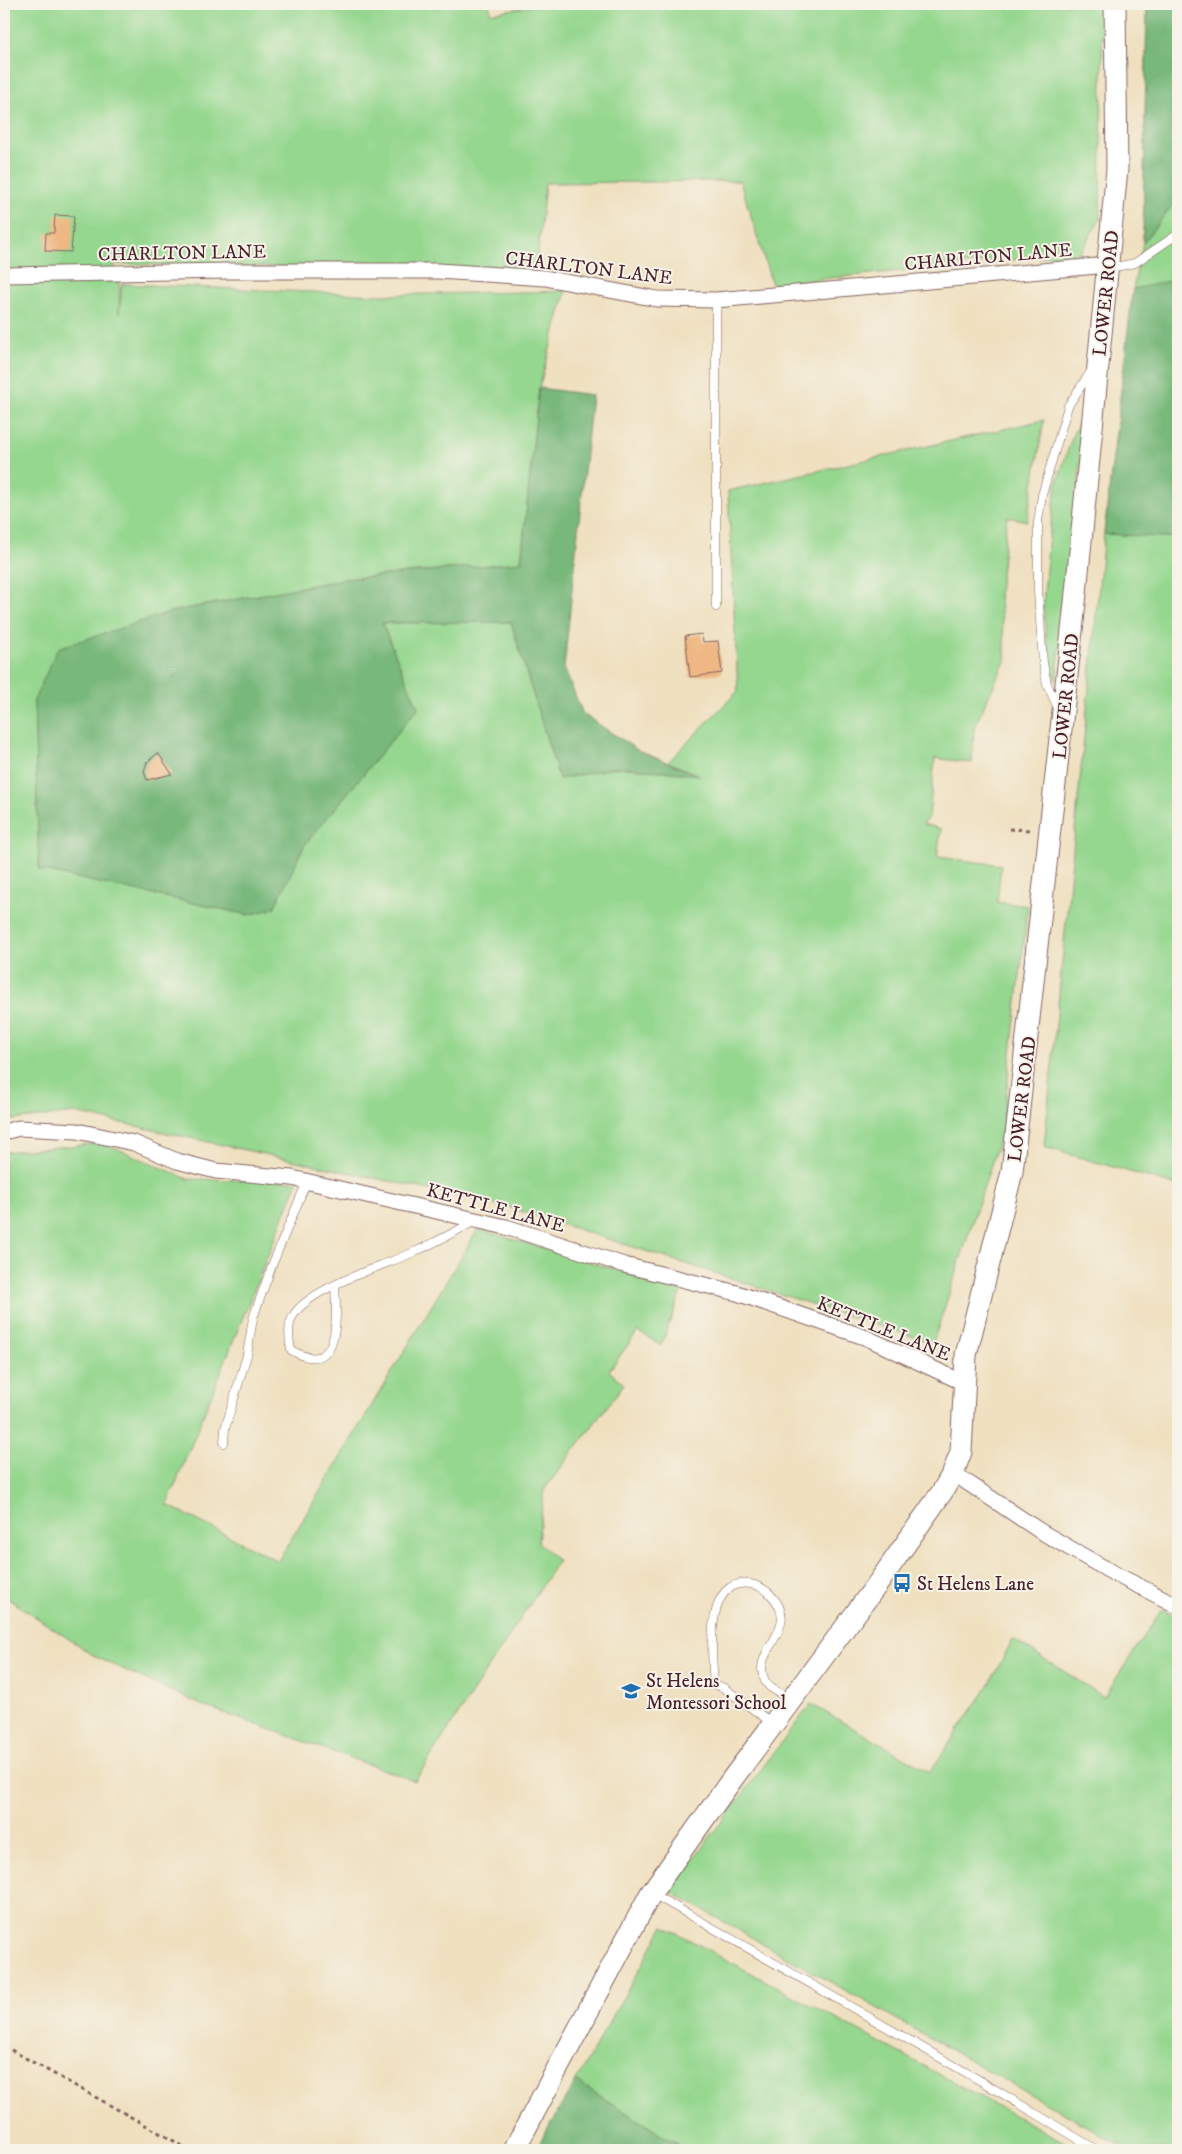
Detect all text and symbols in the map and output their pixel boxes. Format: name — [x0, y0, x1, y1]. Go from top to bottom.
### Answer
street label: LOWER ROAD — [1088, 229, 1125, 357]
street label: CHARLTON LANE — [903, 239, 1073, 276]
street label: CHARLTON LANE — [98, 241, 266, 266]
street label: CHARLTON LANE — [504, 247, 674, 290]
street label: LOWER ROAD — [1048, 632, 1085, 760]
street label: LOWER ROAD — [1003, 1035, 1042, 1163]
street label: KETTLE LANE — [424, 1179, 567, 1238]
street label: KETTLE LANE — [813, 1292, 954, 1367]
bus stop icon: St Helens Lane — [891, 1572, 913, 1594]
place label: St Helens Lane — [917, 1573, 1034, 1596]
place label: St Helens Montessori School — [646, 1670, 786, 1715]
school or university icon: St Helens Montessori School — [620, 1680, 642, 1702]

